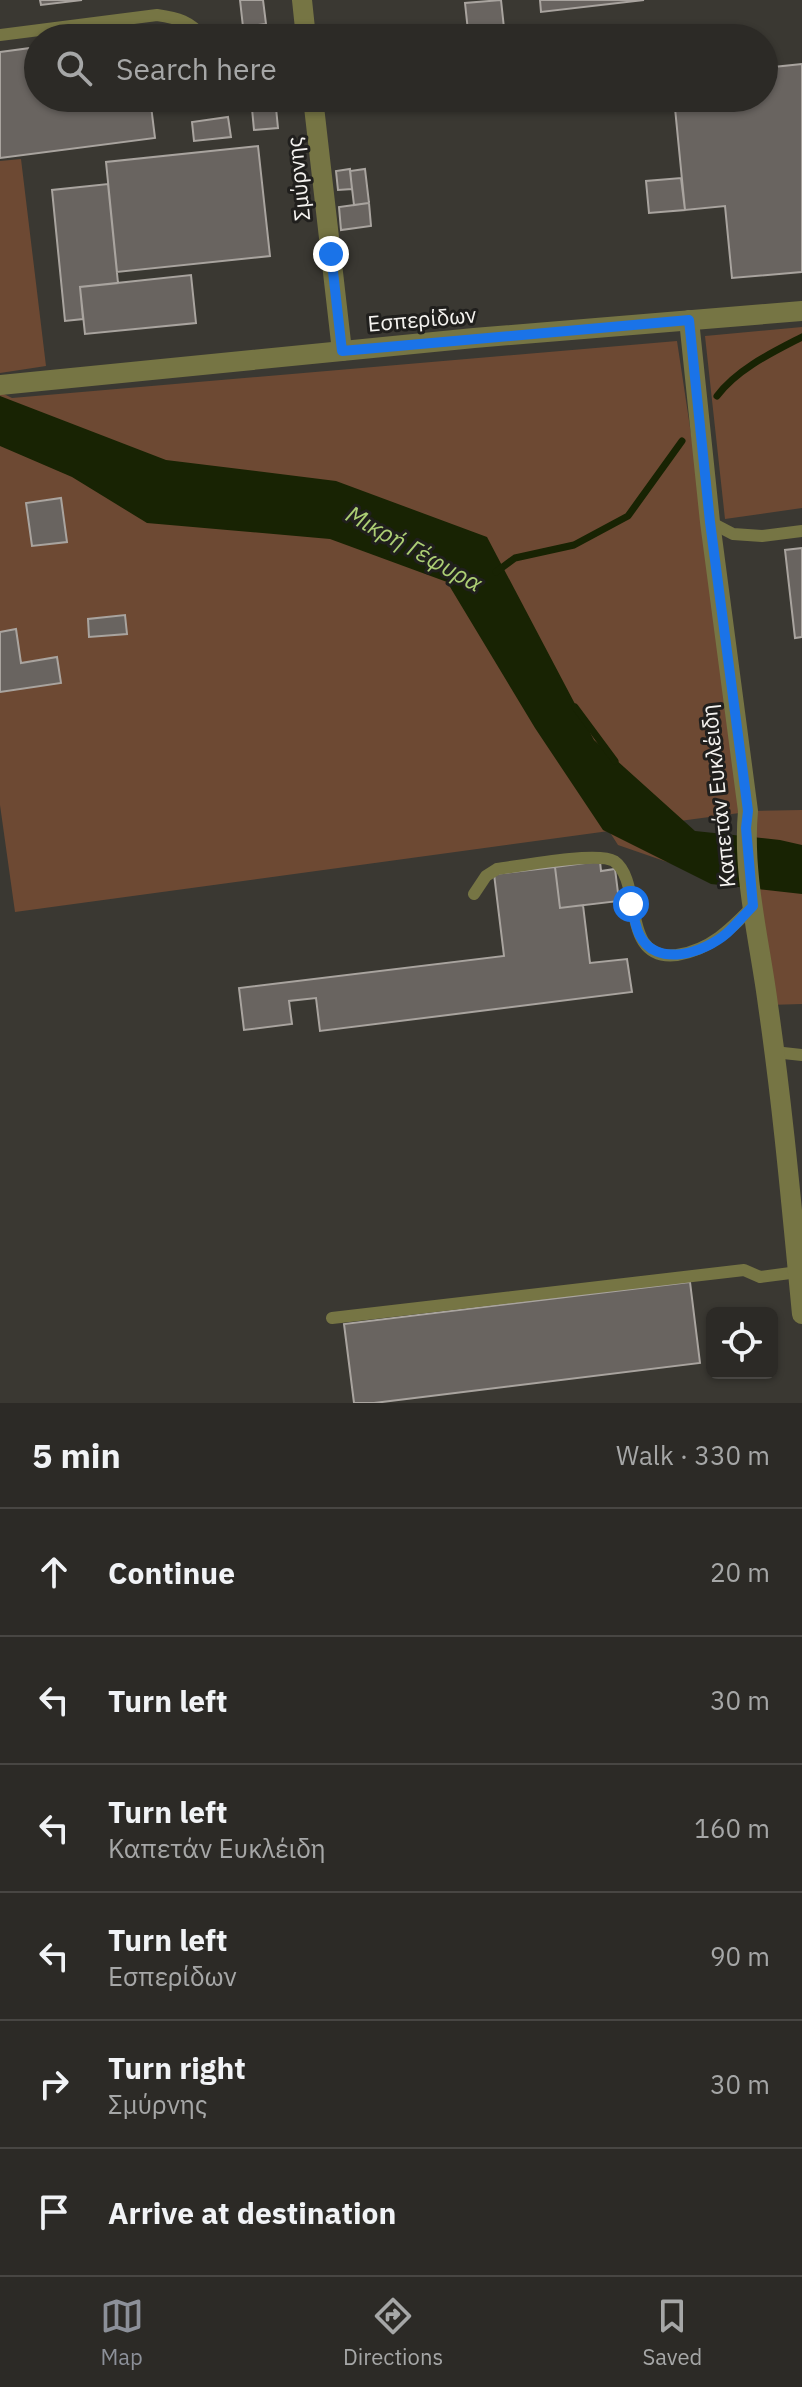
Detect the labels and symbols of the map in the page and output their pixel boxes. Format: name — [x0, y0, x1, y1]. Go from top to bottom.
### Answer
street label: Σμύρνης — [279, 136, 316, 222]
route end — [313, 236, 349, 272]
street label: Εσπερίδων — [366, 299, 478, 338]
water label: Μικρή Γέφυρα — [341, 497, 489, 599]
street label: Καπετάν Ευκλέιδη — [693, 703, 742, 889]
route start — [613, 886, 649, 922]

